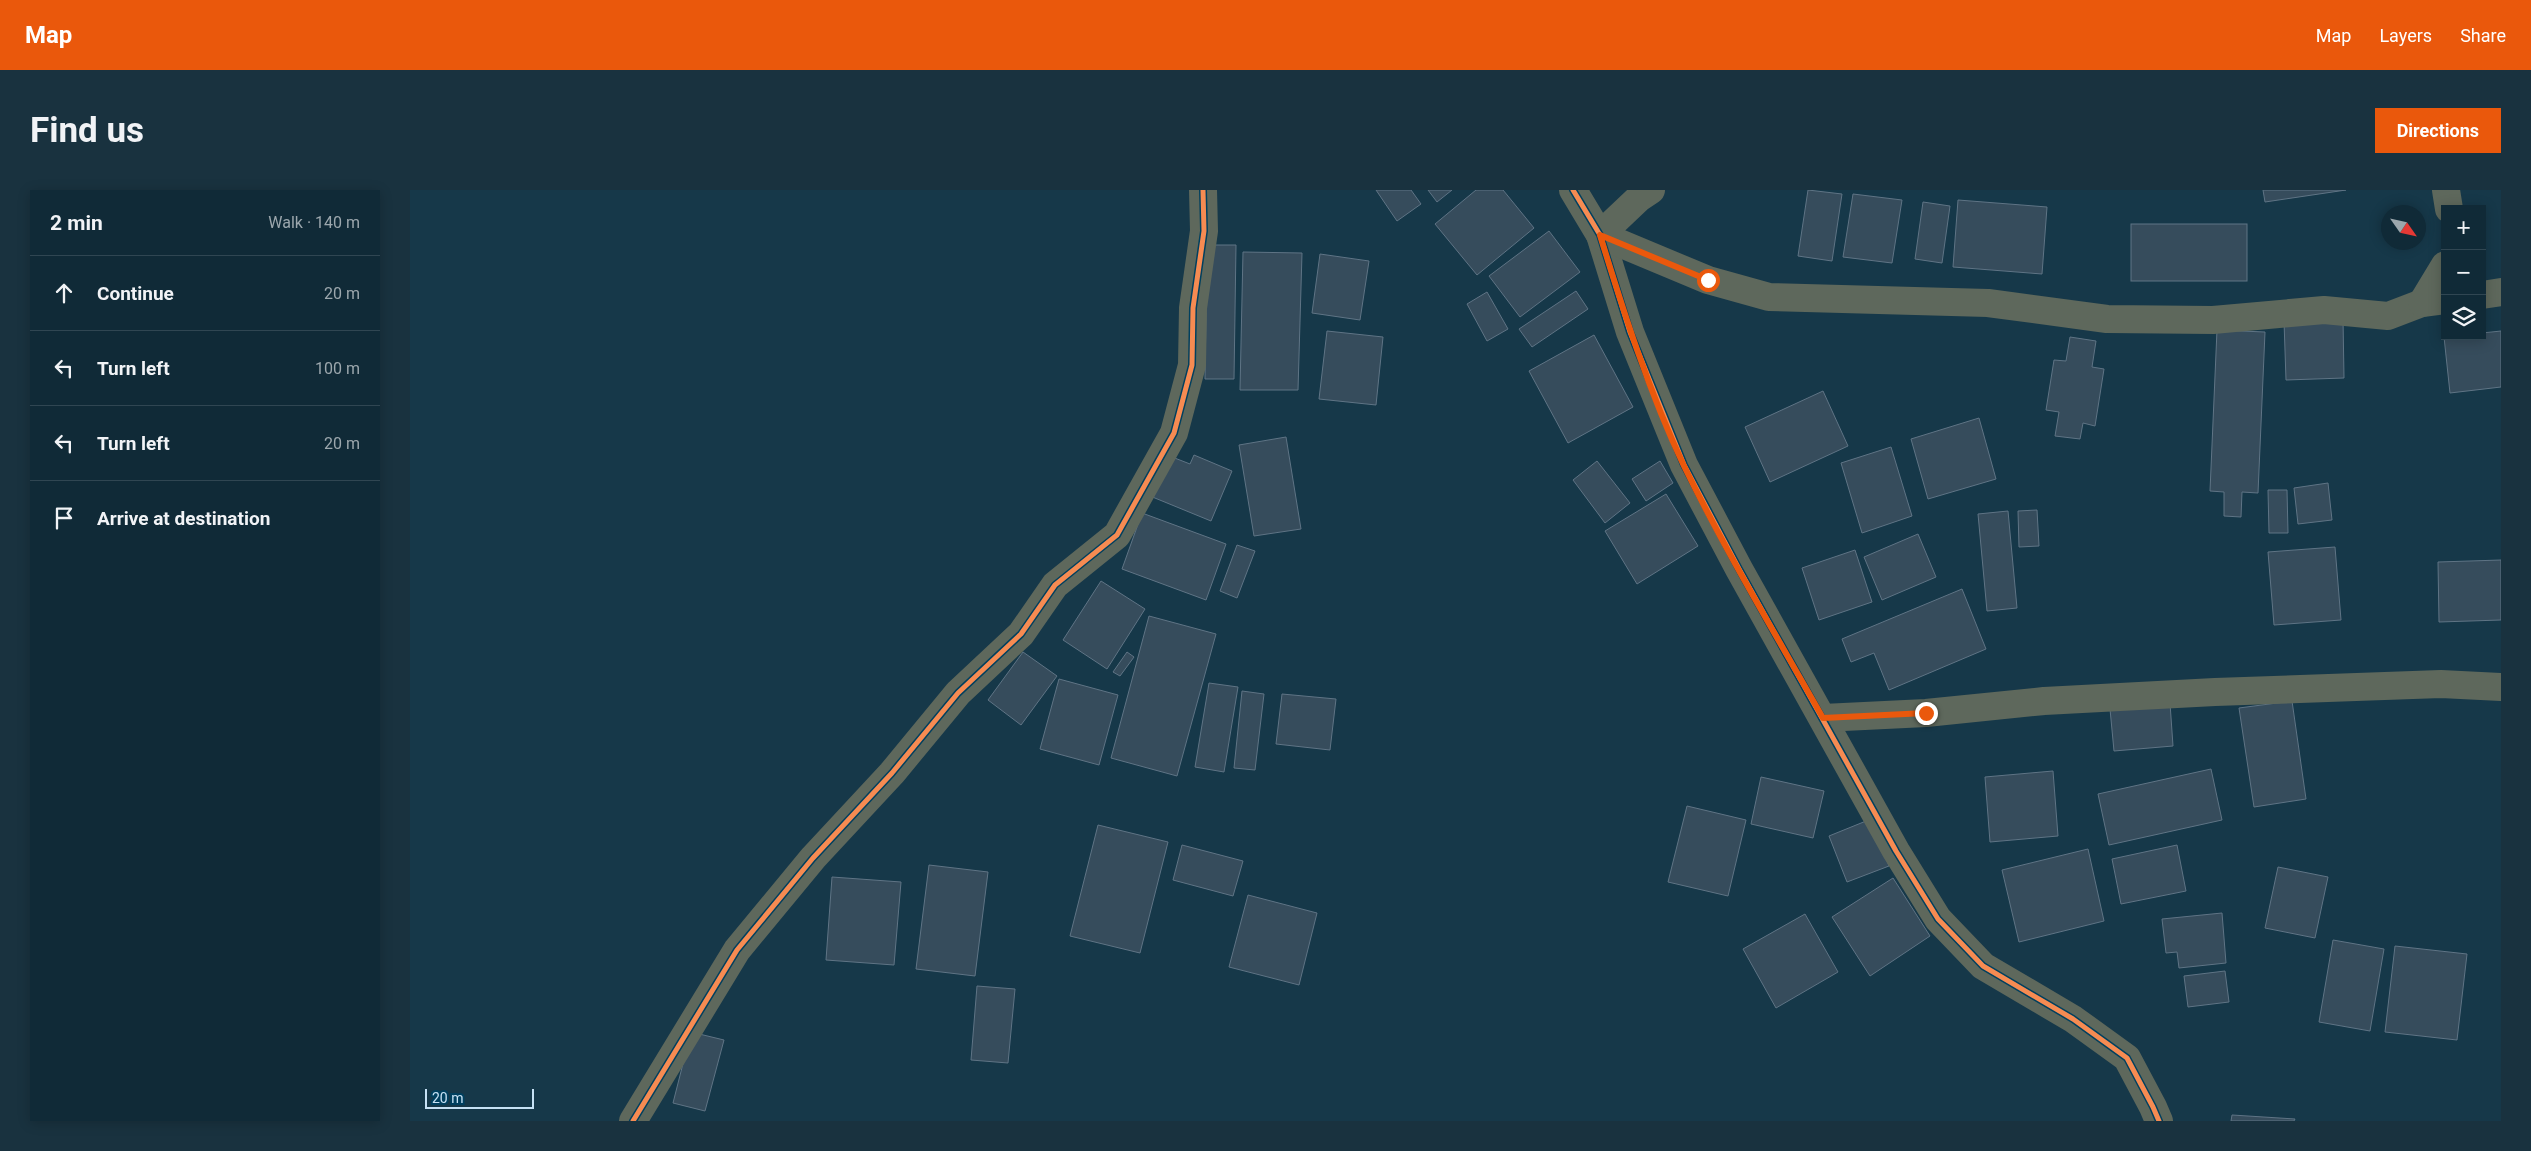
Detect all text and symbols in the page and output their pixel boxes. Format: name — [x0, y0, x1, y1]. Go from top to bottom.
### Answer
text: Map — [25, 21, 72, 49]
text: Map — [2316, 25, 2351, 46]
text: Layers — [2379, 25, 2432, 46]
text: Share — [2460, 25, 2506, 46]
button: Directions — [2375, 108, 2501, 153]
text: Find us — [30, 110, 144, 151]
north arrow — [2381, 205, 2426, 250]
map controls — [2441, 205, 2486, 340]
button: + — [2441, 205, 2486, 250]
text: 2 min — [50, 211, 103, 235]
text: Walk · 140 m — [268, 213, 360, 232]
button: − — [2441, 250, 2486, 295]
route start — [1697, 269, 1720, 292]
icon: ahead — [50, 279, 78, 307]
text: Continue — [97, 282, 174, 305]
text: 20 m — [324, 284, 360, 303]
button: layers — [2441, 295, 2486, 340]
icon: left — [50, 354, 78, 382]
text: Turn left — [97, 357, 170, 380]
text: 100 m — [315, 359, 360, 378]
icon: left — [50, 429, 78, 457]
text: Turn left — [97, 432, 170, 455]
text: 20 m — [324, 434, 360, 453]
icon: arrive — [50, 504, 78, 532]
text: Arrive at destination — [97, 507, 270, 530]
route end — [1915, 702, 1938, 725]
scale bar — [425, 1086, 534, 1109]
text: 20 m — [432, 1090, 464, 1106]

